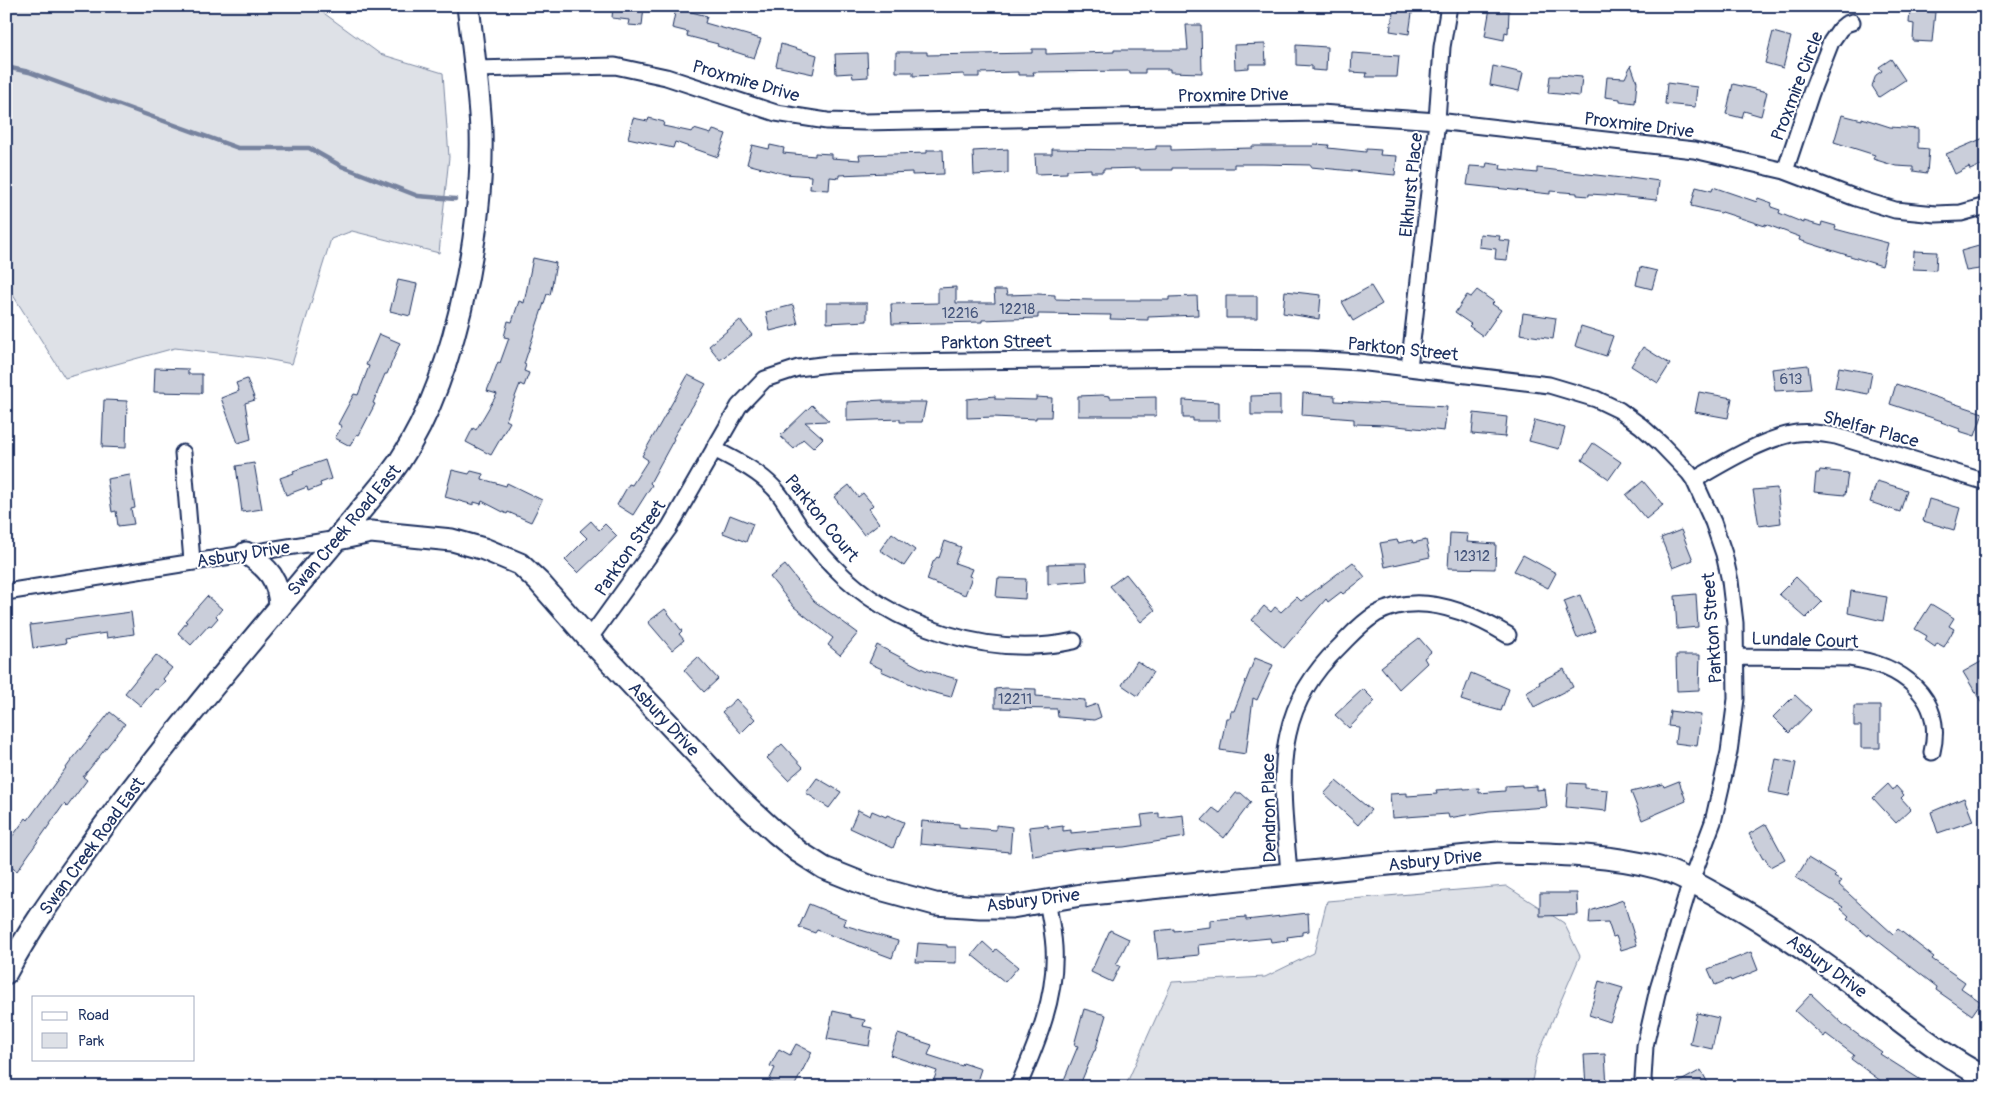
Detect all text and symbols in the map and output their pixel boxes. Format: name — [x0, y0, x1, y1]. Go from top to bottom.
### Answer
street label: Proxmire Circle — [1766, 28, 1829, 144]
street label: Proxmire Drive — [690, 55, 802, 108]
street label: Proxmire Drive — [1178, 83, 1289, 108]
street label: Proxmire Drive — [1583, 107, 1695, 144]
street label: Elkhurst Place — [1395, 132, 1428, 238]
house number: 12218 — [999, 300, 1035, 319]
house number: 12216 — [941, 304, 979, 323]
street label: Parkton Street — [940, 330, 1053, 355]
street label: Parkton Street — [1346, 332, 1460, 367]
house number: 613 — [1780, 370, 1802, 389]
street label: Shelfar Place — [1821, 406, 1921, 453]
street label: Swan Creek Road East — [283, 459, 407, 601]
street label: Parkton Court — [779, 470, 864, 567]
street label: Parkton Street — [590, 495, 671, 601]
street label: Asbury Drive — [195, 536, 291, 573]
house number: 12312 — [1454, 547, 1490, 566]
street label: Parkton Street — [1697, 571, 1728, 684]
street label: Lundale Court — [1751, 627, 1860, 654]
street label: Asbury Drive — [623, 677, 704, 762]
house number: 12211 — [998, 690, 1032, 709]
street label: Dendron Place — [1257, 753, 1282, 863]
street label: Swan Creek Road East — [35, 772, 151, 920]
street label: Asbury Drive — [1387, 844, 1483, 877]
street label: Asbury Drive — [985, 883, 1081, 918]
street label: Asbury Drive — [1782, 929, 1872, 1003]
legend — [32, 996, 195, 1060]
text: Road — [78, 1006, 109, 1025]
text: Park — [78, 1032, 105, 1051]

